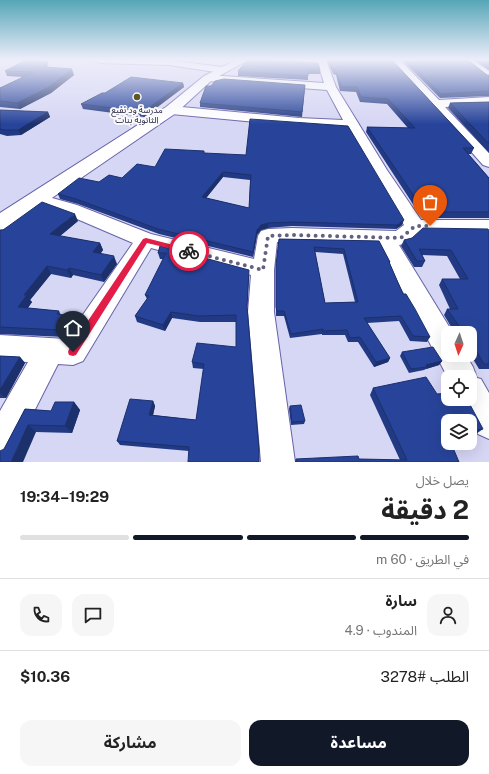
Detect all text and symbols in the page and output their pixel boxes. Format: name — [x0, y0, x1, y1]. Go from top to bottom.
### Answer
marker: مدرسة ود نفيع الثانوية بنات — [132, 92, 142, 102]
place label: مدرسة ود نفيع الثانوية بنات — [111, 104, 163, 126]
pin — [413, 185, 447, 226]
icon: bag — [419, 191, 441, 213]
courier — [169, 231, 209, 271]
icon: bike — [178, 240, 200, 262]
pin — [56, 311, 90, 352]
icon: home — [62, 317, 84, 339]
north arrow — [441, 326, 477, 362]
map controls — [441, 326, 477, 450]
button: locate — [441, 370, 477, 406]
button: layers — [441, 414, 477, 450]
text: يصل خلال — [416, 473, 469, 488]
text: 19:29–19:34 — [20, 488, 109, 505]
text: 2 دقيقة — [381, 494, 469, 525]
text: في الطريق · 60 m — [376, 552, 469, 567]
text: سارة — [385, 592, 417, 609]
button: phone — [20, 594, 62, 636]
button: chat — [72, 594, 114, 636]
button: person — [427, 594, 469, 636]
text: المندوب · 4.9 — [344, 623, 417, 638]
text: $10.36 — [20, 668, 70, 685]
text: الطلب #3278 — [380, 668, 469, 685]
button: مشاركة — [20, 720, 241, 766]
button: مساعدة — [249, 720, 469, 766]

